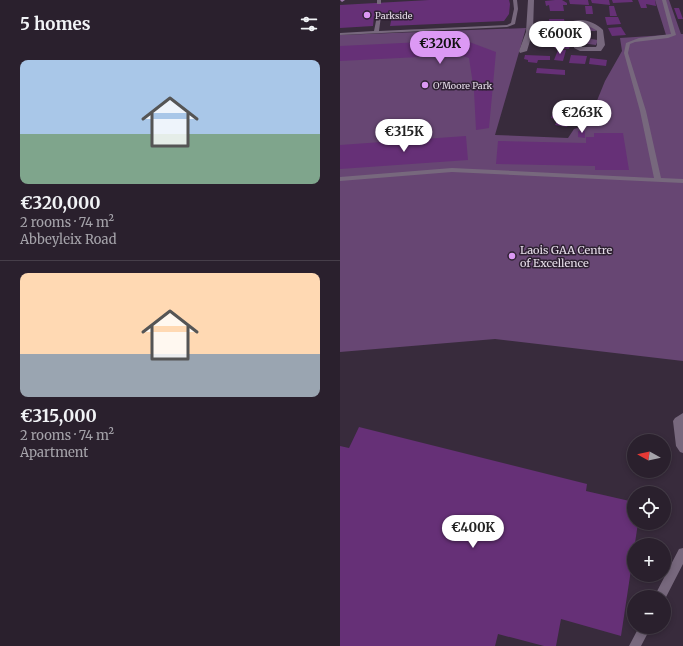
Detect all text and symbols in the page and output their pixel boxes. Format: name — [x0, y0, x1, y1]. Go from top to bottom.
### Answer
marker: Parkside — [362, 10, 372, 20]
place label: Parkside — [375, 10, 413, 21]
text: 5 homes — [20, 13, 91, 35]
icon: filters — [298, 13, 320, 35]
pin: €600K — [532, 21, 588, 55]
text: €600K — [538, 25, 582, 42]
pin: €320K — [412, 31, 468, 65]
text: €320K — [419, 35, 461, 52]
marker: O'Moore Park — [420, 80, 430, 90]
place label: O'Moore Park — [433, 80, 492, 91]
icon: home — [134, 86, 206, 158]
pin: €263K — [554, 100, 610, 134]
text: €263K — [561, 104, 603, 121]
pin: €315K — [376, 119, 432, 153]
text: €315K — [384, 123, 424, 140]
text: €320,000 — [20, 192, 101, 214]
text: 2 rooms · 74 m² — [20, 214, 114, 231]
text: Abbeyleix Road — [20, 231, 116, 248]
place label: Laois GAA Centre of Excellence — [520, 243, 612, 270]
marker: Laois GAA Centre of Excellence — [507, 251, 517, 261]
icon: home — [134, 299, 206, 371]
text: €315,000 — [20, 405, 97, 427]
text: 2 rooms · 74 m² — [20, 427, 114, 444]
north arrow — [627, 434, 671, 478]
map controls — [627, 434, 671, 634]
text: Apartment — [20, 444, 88, 461]
button: locate — [627, 486, 671, 530]
pin: €400K — [445, 515, 501, 549]
text: €400K — [451, 519, 495, 536]
button: + — [627, 538, 671, 582]
button: − — [627, 590, 671, 634]

